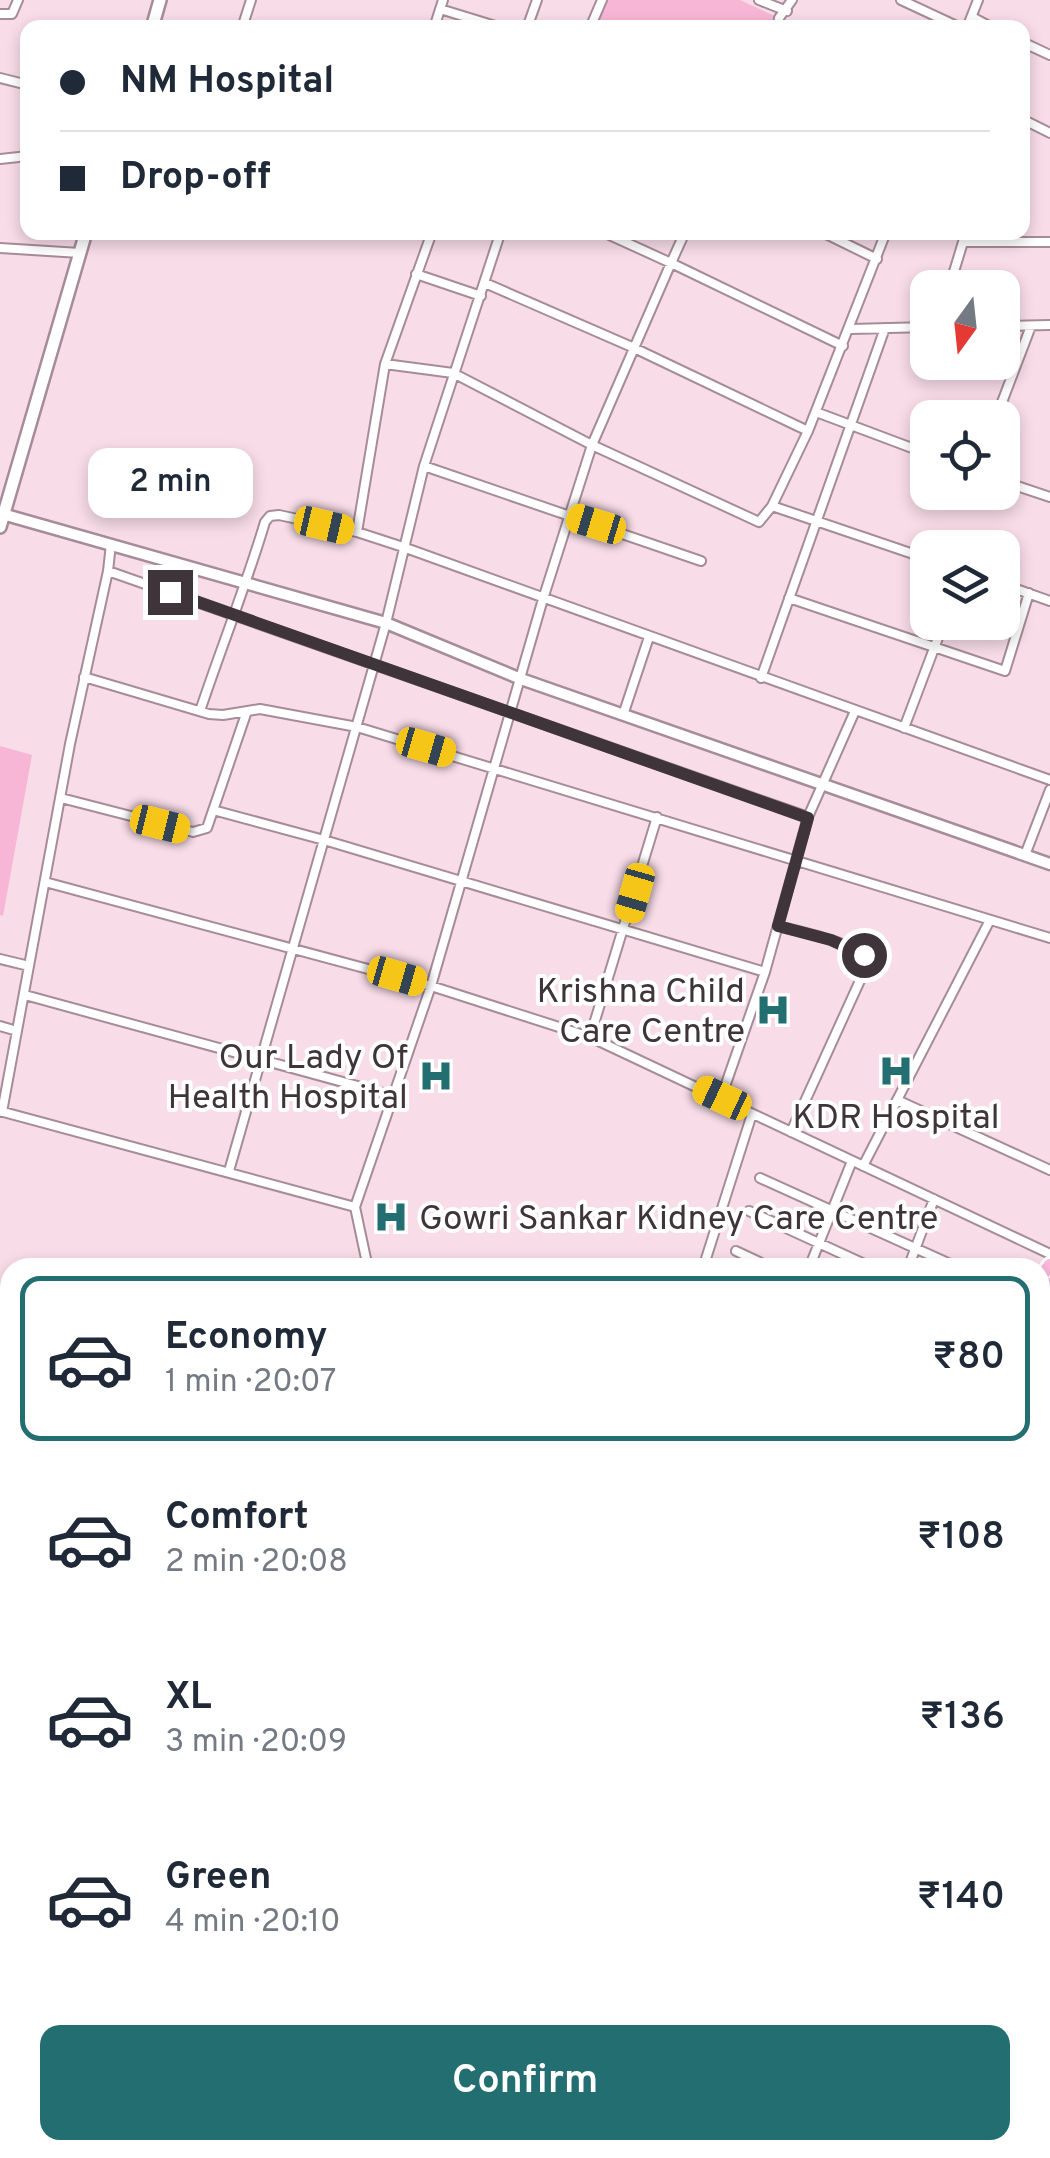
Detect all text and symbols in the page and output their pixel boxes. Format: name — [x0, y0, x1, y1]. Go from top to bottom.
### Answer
text: NM Hospital — [120, 58, 334, 107]
text: Drop-off — [120, 154, 271, 203]
north arrow — [910, 270, 1020, 380]
map controls — [910, 270, 1020, 640]
button: locate — [910, 400, 1020, 510]
callout: 2 min — [88, 447, 252, 517]
text: 2 min — [129, 463, 212, 503]
car — [563, 501, 629, 547]
car — [291, 504, 357, 546]
button: layers — [910, 530, 1020, 640]
route end — [148, 570, 193, 615]
car — [393, 724, 459, 770]
car — [127, 802, 193, 846]
car — [612, 860, 658, 926]
route start — [842, 933, 887, 978]
car — [364, 953, 430, 999]
place label: Krishna Child Care Centre — [536, 971, 745, 1055]
hospital icon: Krishna Child Care Centre — [754, 991, 792, 1029]
place label: Our Lady Of Health Hospital — [167, 1037, 408, 1121]
hospital icon: KDR Hospital — [877, 1052, 915, 1090]
hospital icon: Our Lady Of Health Hospital — [417, 1057, 455, 1095]
car — [688, 1072, 756, 1124]
place label: KDR Hospital — [792, 1097, 1000, 1141]
hospital icon: Gowri Sankar Kidney Care Centre — [372, 1198, 410, 1236]
place label: Gowri Sankar Kidney Care Centre — [419, 1198, 938, 1242]
icon: car — [45, 1314, 135, 1404]
text: Economy — [165, 1314, 327, 1363]
text: ₹80 — [932, 1334, 1005, 1383]
text: 1 min · 20:07 — [165, 1363, 336, 1403]
icon: car — [45, 1494, 135, 1584]
text: Comfort — [165, 1494, 309, 1543]
text: ₹108 — [917, 1514, 1005, 1563]
text: 2 min · 20:08 — [165, 1543, 348, 1583]
icon: car — [45, 1674, 135, 1764]
text: XL — [165, 1674, 212, 1723]
text: ₹136 — [919, 1694, 1005, 1743]
text: 3 min · 20:09 — [165, 1723, 347, 1763]
icon: car — [45, 1854, 135, 1944]
text: Green — [165, 1854, 271, 1903]
text: ₹140 — [917, 1874, 1005, 1923]
text: 4 min · 20:10 — [165, 1903, 341, 1943]
button: Confirm — [40, 2025, 1010, 2140]

